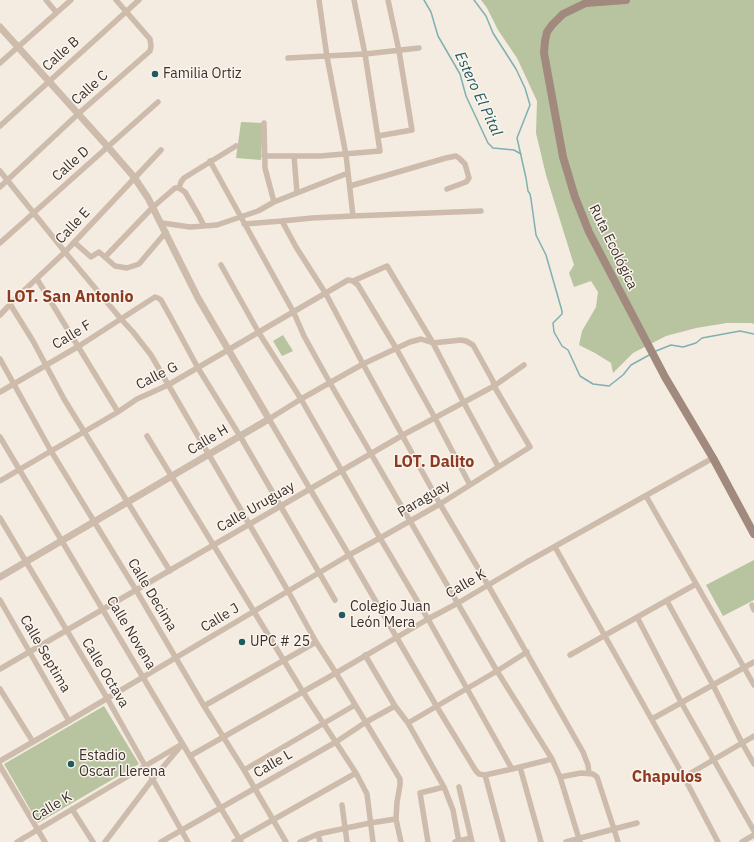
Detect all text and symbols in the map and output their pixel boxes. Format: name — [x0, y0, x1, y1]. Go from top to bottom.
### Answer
street label: Calle B — [39, 33, 83, 75]
water label: Estero El Pital — [451, 49, 505, 139]
place label: Familia Ortiz — [163, 66, 242, 82]
street label: Calle C — [68, 67, 112, 109]
marker: Familia Ortiz — [150, 69, 160, 79]
street label: Calle D — [49, 143, 93, 185]
street label: Ruta Ecológica — [585, 202, 641, 292]
street label: Calle E — [52, 205, 94, 247]
district label: LOT. San Antonio — [7, 287, 133, 307]
street label: Calle F — [49, 317, 95, 353]
street label: Calle G — [133, 358, 181, 394]
street label: Calle H — [185, 421, 231, 459]
district label: LOT. Dalito — [394, 452, 474, 472]
street label: Paraguay — [395, 477, 453, 521]
street label: Calle Uruguay — [214, 478, 298, 536]
street label: Calle Decima — [124, 556, 180, 634]
street label: Calle K — [443, 566, 489, 602]
street label: Calle Novena — [103, 593, 159, 673]
place label: Colegio Juan León Mera — [350, 599, 431, 632]
street label: Calle J — [198, 600, 242, 636]
marker: Colegio Juan León Mera — [337, 610, 347, 620]
street label: Calle Septima — [16, 612, 74, 696]
place label: UPC # 25 — [250, 634, 310, 650]
street label: Calle Octava — [78, 635, 132, 711]
marker: UPC # 25 — [237, 637, 247, 647]
street label: Calle L — [251, 746, 295, 782]
place label: Estadio Oscar Llerena — [79, 748, 165, 780]
marker: Estadio Oscar Llerena — [66, 759, 76, 769]
district label: Chapulos — [632, 767, 702, 787]
street label: Calle K — [29, 789, 75, 825]

